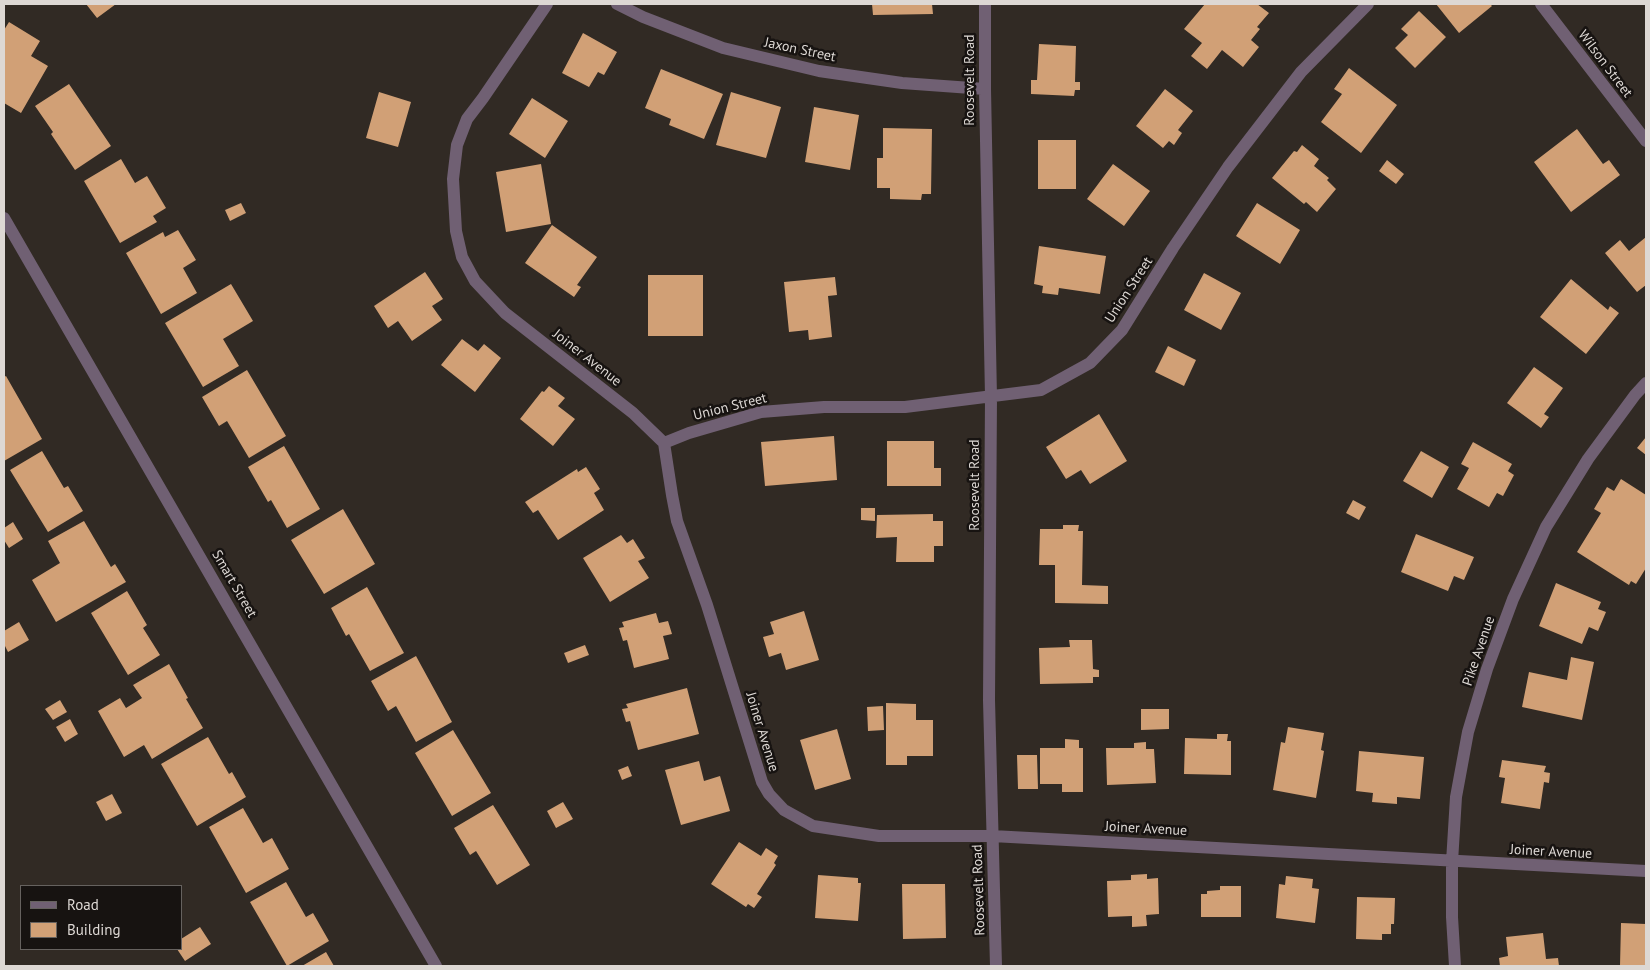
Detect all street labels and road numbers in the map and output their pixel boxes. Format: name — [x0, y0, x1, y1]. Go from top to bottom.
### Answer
street label: Wilson Street — [1574, 27, 1636, 101]
street label: Jaxon Street — [763, 34, 837, 66]
street label: Roosevelt Road — [962, 34, 978, 126]
street label: Union Street — [1101, 254, 1157, 326]
street label: Joiner Avenue — [549, 326, 625, 390]
street label: Union Street — [691, 390, 769, 424]
street label: Roosevelt Road — [967, 439, 983, 531]
street label: Smart Street — [208, 547, 260, 621]
street label: Pike Avenue — [1459, 614, 1499, 688]
street label: Joiner Avenue — [742, 690, 782, 774]
street label: Joiner Avenue — [1104, 818, 1188, 840]
street label: Joiner Avenue — [1509, 841, 1593, 863]
street label: Roosevelt Road — [969, 844, 989, 936]

